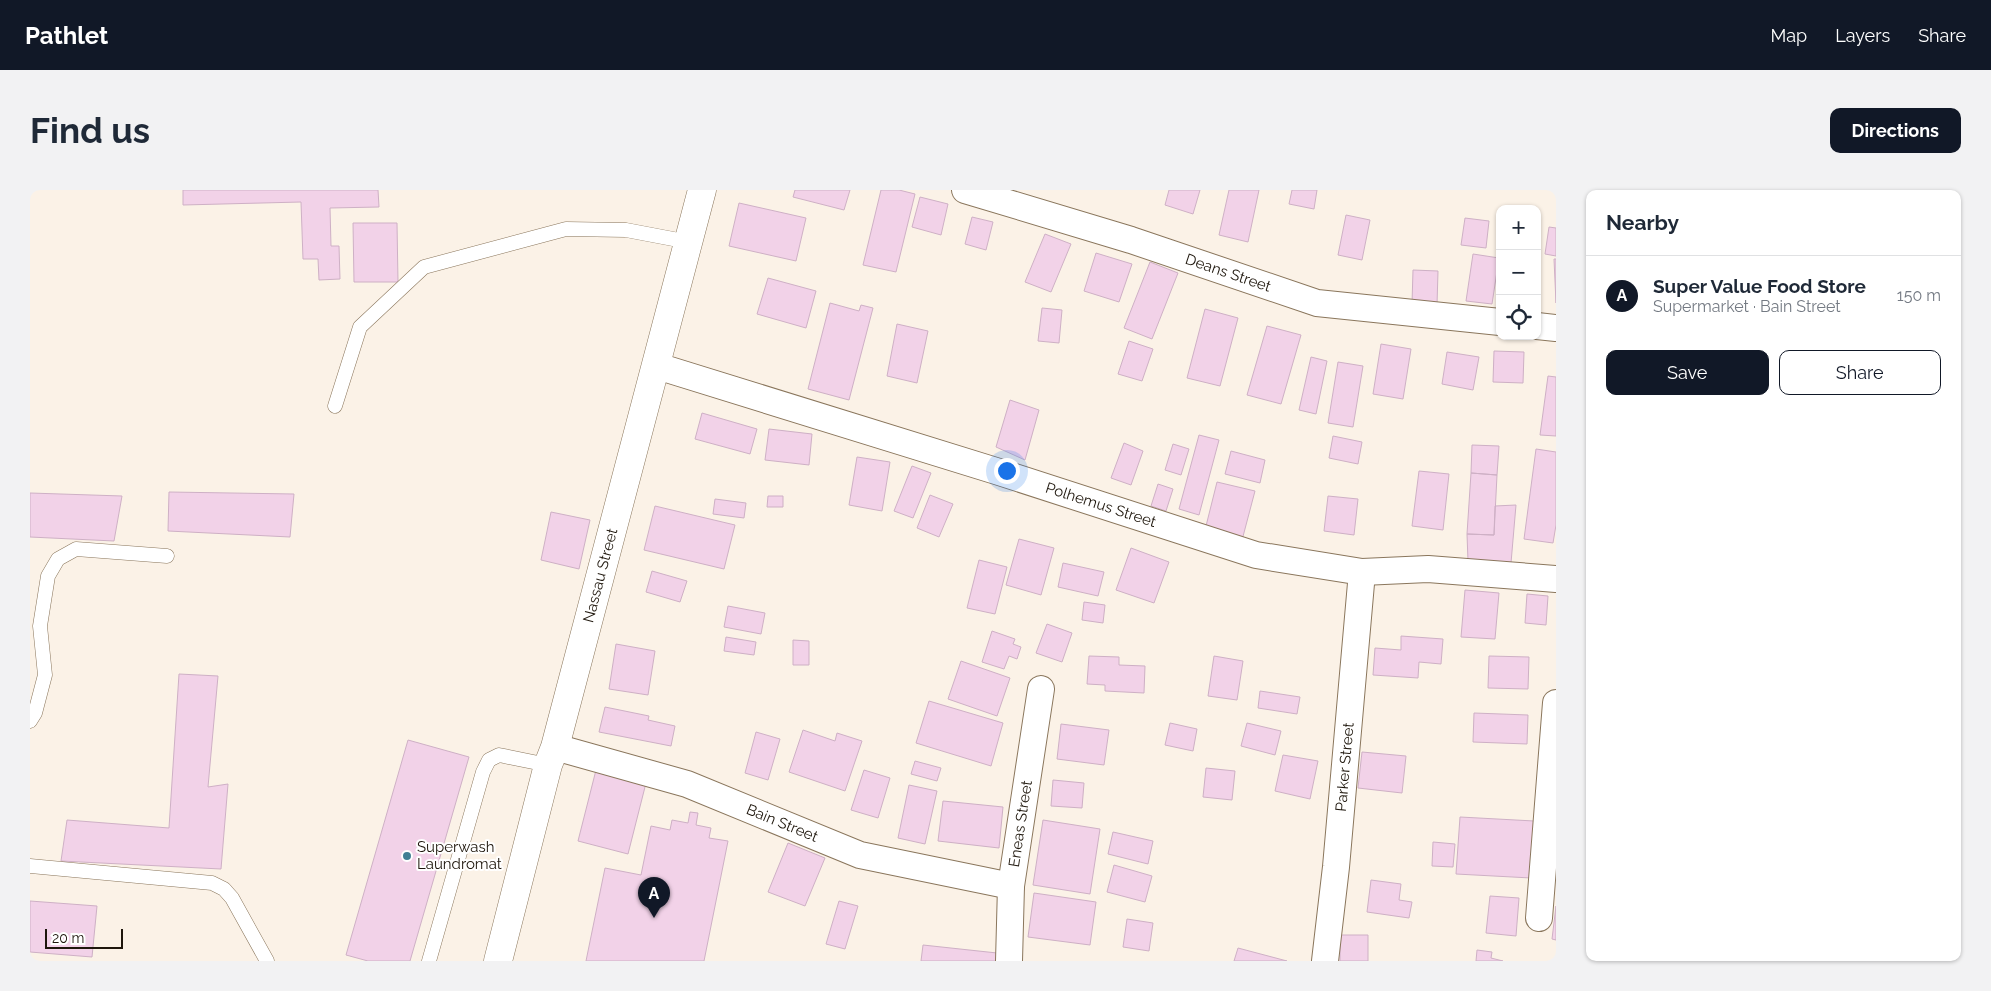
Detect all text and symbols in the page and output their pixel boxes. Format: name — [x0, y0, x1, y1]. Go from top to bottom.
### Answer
text: Pathlet — [25, 21, 108, 50]
text: Map — [1771, 25, 1807, 46]
text: Layers — [1835, 25, 1890, 46]
text: Share — [1918, 25, 1966, 46]
button: Directions — [1830, 108, 1961, 153]
text: Find us — [30, 110, 150, 151]
map controls — [1496, 205, 1541, 340]
button: + — [1496, 205, 1541, 250]
text: Nearby — [1606, 210, 1679, 235]
street label: Deans Street — [1183, 250, 1273, 296]
button: − — [1496, 250, 1541, 295]
text: Super Value Food Store — [1653, 275, 1866, 297]
text: A — [1617, 286, 1627, 305]
text: 150 m — [1897, 286, 1941, 305]
button: locate — [1496, 295, 1541, 340]
text: Supermarket · Bain Street — [1653, 297, 1841, 316]
button: Save — [1606, 350, 1769, 395]
button: Share — [1779, 350, 1941, 395]
your location — [994, 458, 1020, 484]
street label: Polhemus Street — [1043, 479, 1158, 531]
street label: Nassau Street — [579, 526, 621, 625]
street label: Parker Street — [1332, 722, 1358, 812]
street label: Eneas Street — [1005, 779, 1036, 868]
street label: Bain Street — [744, 800, 821, 846]
place label: Superwash Laundromat — [417, 838, 502, 873]
marker: Superwash Laundromat — [401, 850, 413, 862]
pin: A — [638, 877, 670, 918]
scale bar — [45, 926, 122, 949]
text: 20 m — [52, 930, 84, 946]

